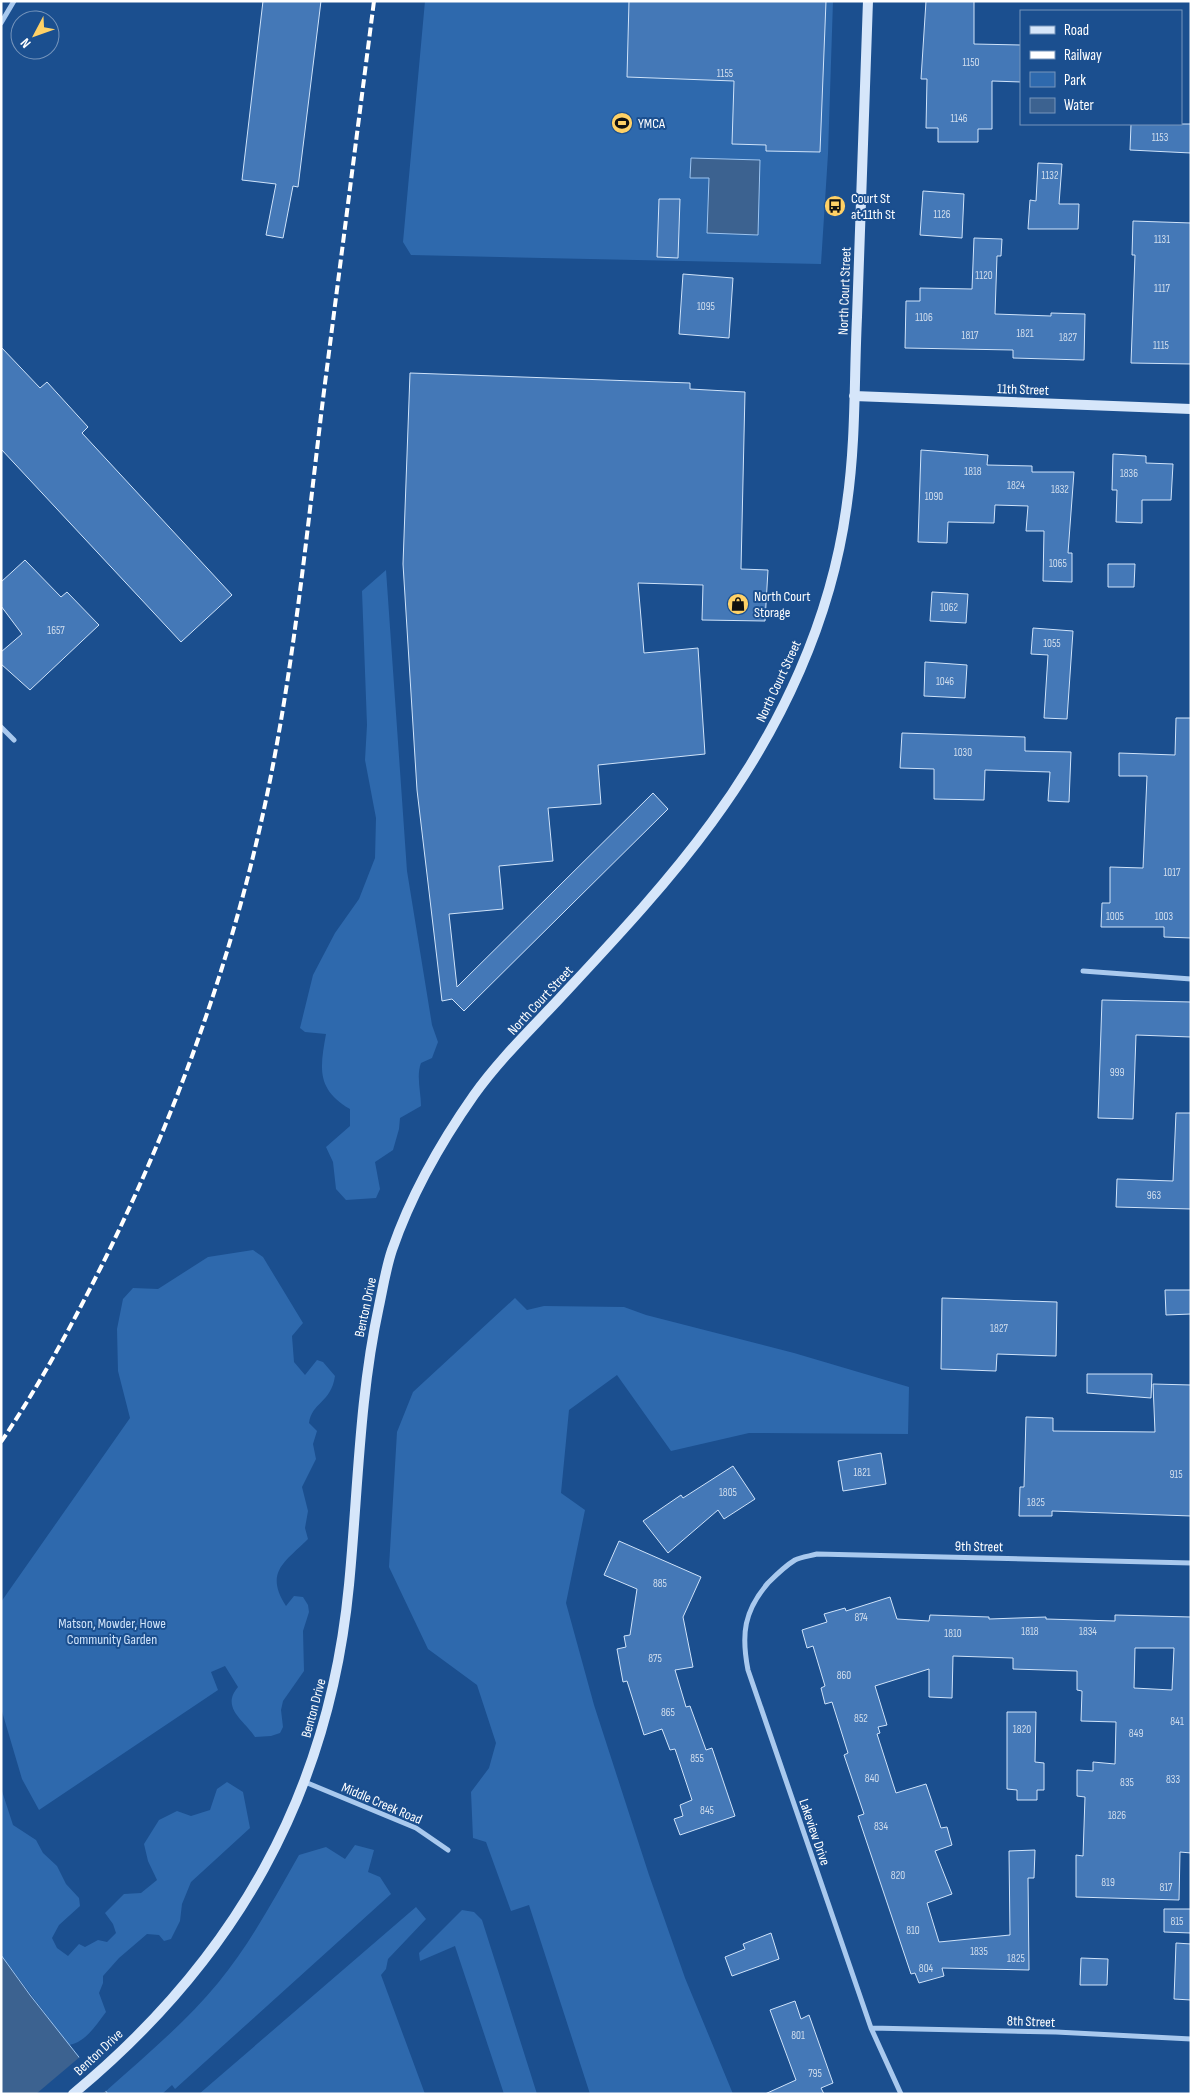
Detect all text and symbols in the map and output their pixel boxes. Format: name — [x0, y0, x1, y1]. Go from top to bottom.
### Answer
north arrow — [10, 10, 60, 60]
legend — [1020, 10, 1182, 125]
text: Road — [1064, 21, 1089, 40]
text: N — [17, 35, 34, 52]
text: Railway — [1064, 46, 1102, 65]
house number: 1150 — [962, 56, 980, 69]
house number: 1155 — [717, 67, 733, 80]
text: Park — [1064, 71, 1086, 90]
text: Water — [1064, 96, 1095, 115]
sports icon: YMCA — [610, 111, 634, 135]
house number: 1146 — [950, 112, 968, 125]
place label: YMCA — [638, 115, 666, 132]
house number: 1153 — [1152, 131, 1169, 144]
house number: 1132 — [1042, 169, 1059, 182]
place label: Court St at 11th St — [851, 190, 895, 223]
bus stop icon: Court St at 11th St — [823, 194, 847, 218]
house number: 1126 — [933, 208, 951, 221]
house number: 1131 — [1154, 233, 1170, 246]
street label: North Court Street — [834, 247, 855, 335]
house number: 1120 — [975, 269, 993, 282]
house number: 1117 — [1154, 282, 1171, 295]
house number: 1095 — [697, 300, 715, 313]
house number: 1106 — [915, 311, 933, 324]
house number: 1821 — [1016, 327, 1034, 340]
house number: 1817 — [962, 329, 979, 342]
house number: 1827 — [1059, 331, 1077, 344]
house number: 1115 — [1153, 339, 1169, 352]
street label: 11th Street — [997, 380, 1049, 399]
house number: 1818 — [964, 465, 982, 478]
house number: 1836 — [1120, 467, 1138, 480]
house number: 1824 — [1007, 479, 1025, 492]
house number: 1832 — [1051, 483, 1069, 496]
house number: 1090 — [925, 490, 943, 503]
house number: 1065 — [1049, 557, 1067, 570]
place label: North Court Storage — [754, 588, 810, 621]
shop icon: North Court Storage — [726, 592, 750, 616]
house number: 1062 — [940, 601, 959, 614]
house number: 1657 — [47, 624, 65, 637]
house number: 1055 — [1043, 637, 1061, 650]
street label: North Court Street — [752, 638, 805, 725]
house number: 1046 — [936, 675, 954, 688]
house number: 1030 — [954, 746, 972, 759]
house number: 1017 — [1164, 866, 1181, 879]
house number: 1005 — [1106, 910, 1124, 923]
house number: 1003 — [1155, 910, 1174, 923]
street label: North Court Street — [504, 962, 577, 1038]
house number: 999 — [1110, 1066, 1124, 1079]
house number: 963 — [1147, 1189, 1162, 1202]
street label: Benton Drive — [351, 1276, 380, 1338]
house number: 1827 — [990, 1322, 1008, 1335]
house number: 1821 — [853, 1466, 871, 1479]
house number: 915 — [1169, 1468, 1183, 1481]
house number: 1805 — [719, 1486, 737, 1499]
house number: 1825 — [1027, 1496, 1045, 1509]
street label: 9th Street — [955, 1538, 1003, 1555]
house number: 885 — [653, 1577, 667, 1590]
house number: 874 — [854, 1611, 868, 1624]
park label: Matson, Mowder, Howe Community Garden — [58, 1615, 166, 1648]
house number: 1818 — [1021, 1625, 1039, 1638]
house number: 1834 — [1079, 1625, 1097, 1638]
house number: 1810 — [944, 1627, 962, 1640]
house number: 875 — [648, 1652, 662, 1665]
house number: 860 — [837, 1669, 851, 1682]
street label: Benton Drive — [297, 1677, 330, 1740]
house number: 865 — [661, 1706, 675, 1719]
house number: 852 — [854, 1712, 868, 1725]
house number: 841 — [1170, 1715, 1184, 1728]
house number: 1820 — [1013, 1723, 1031, 1736]
house number: 849 — [1129, 1727, 1143, 1740]
house number: 855 — [690, 1752, 704, 1765]
house number: 840 — [865, 1772, 879, 1785]
house number: 833 — [1166, 1773, 1180, 1786]
house number: 835 — [1120, 1776, 1134, 1789]
street label: Middle Creek Road — [339, 1779, 425, 1828]
street label: Lakeview Drive — [795, 1797, 834, 1868]
house number: 845 — [700, 1804, 714, 1817]
house number: 1826 — [1108, 1809, 1126, 1822]
house number: 834 — [874, 1820, 888, 1833]
house number: 820 — [891, 1869, 905, 1882]
house number: 819 — [1101, 1876, 1115, 1889]
house number: 817 — [1159, 1881, 1173, 1894]
house number: 815 — [1170, 1915, 1184, 1928]
house number: 810 — [906, 1924, 920, 1937]
house number: 1835 — [970, 1945, 988, 1958]
house number: 1825 — [1007, 1952, 1025, 1965]
house number: 804 — [919, 1962, 934, 1975]
street label: 8th Street — [1007, 2012, 1055, 2031]
street label: Benton Drive — [70, 2025, 126, 2079]
house number: 801 — [791, 2029, 805, 2042]
house number: 795 — [808, 2067, 822, 2080]

